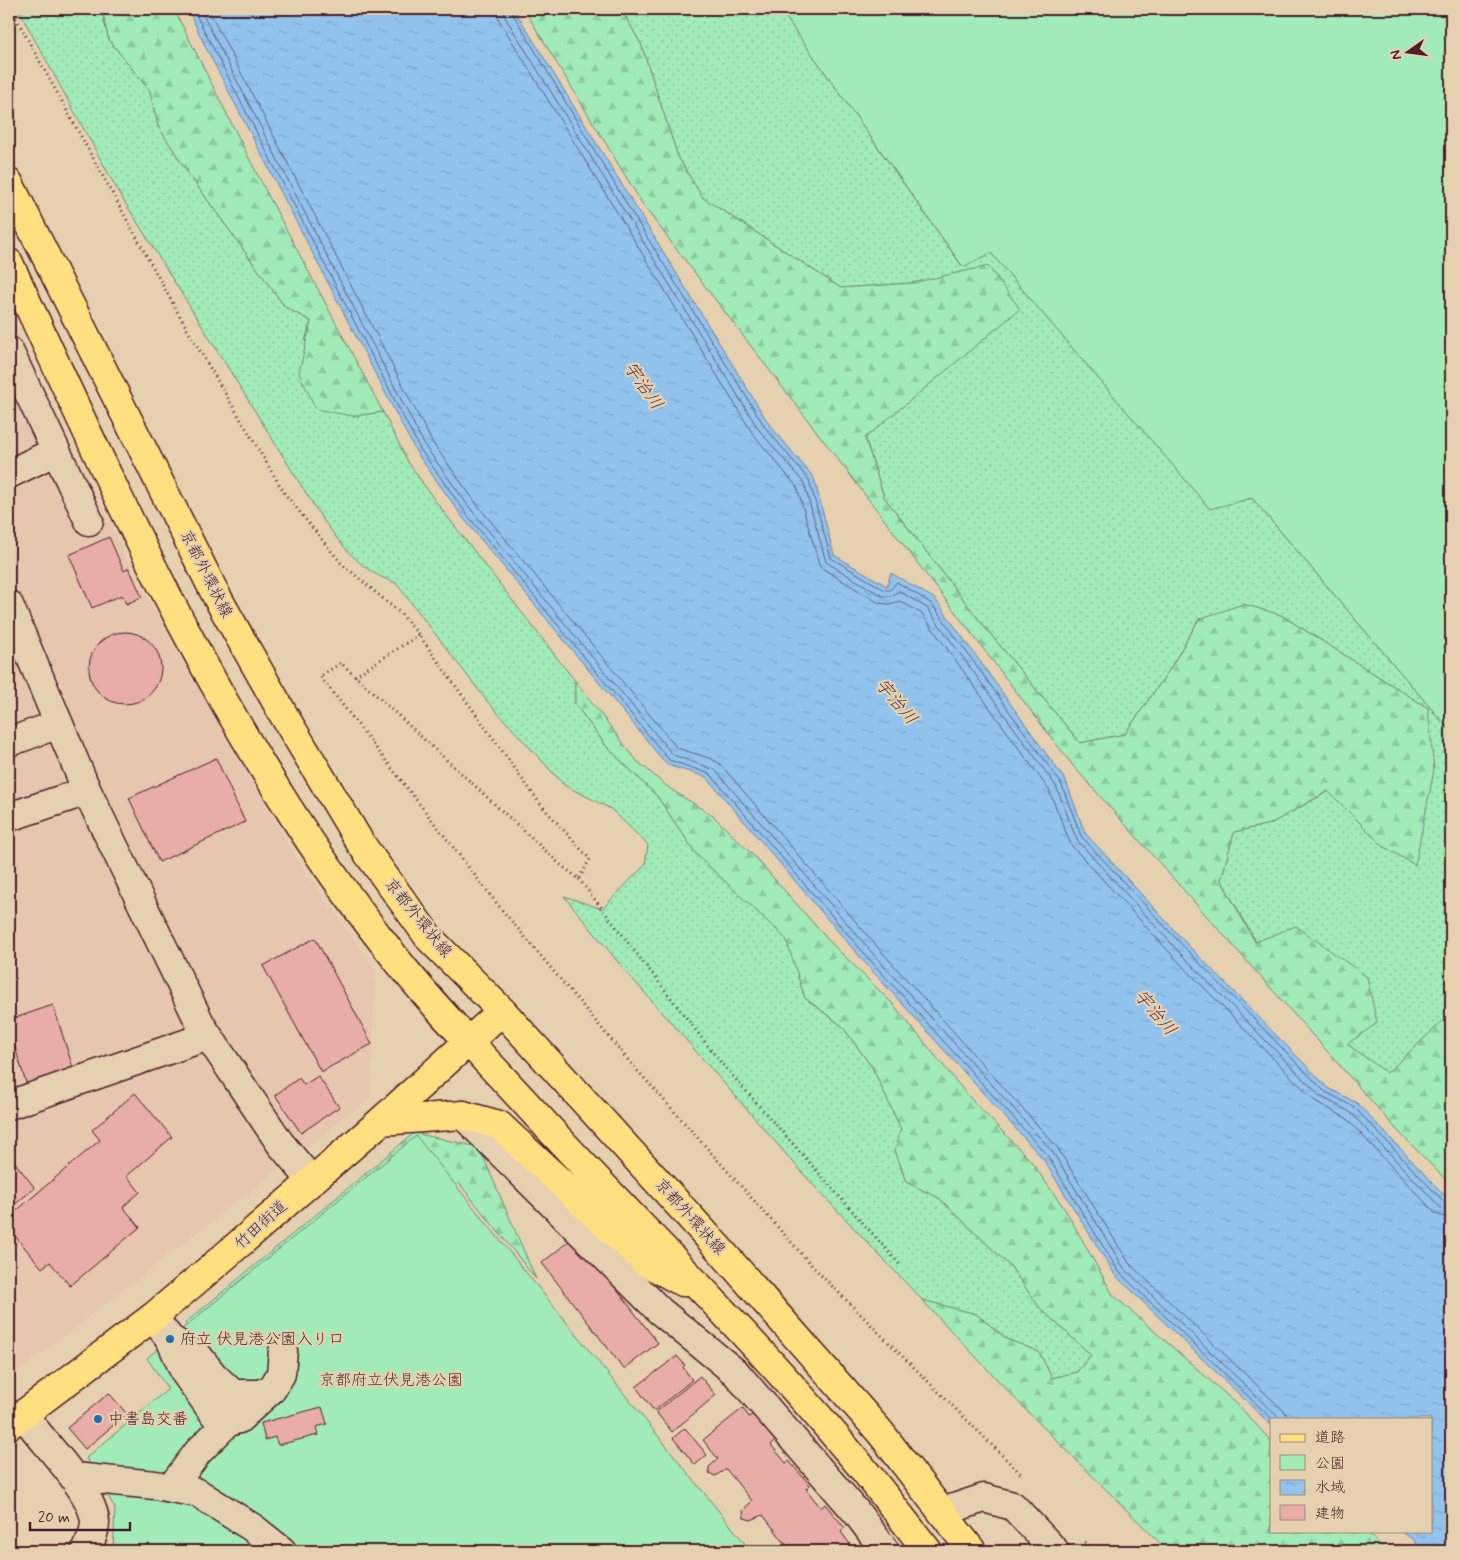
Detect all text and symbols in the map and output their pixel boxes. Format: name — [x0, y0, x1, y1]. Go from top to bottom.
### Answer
north arrow — [1382, 28, 1432, 78]
text: N — [1386, 48, 1406, 62]
water label: 宇治川 — [618, 357, 668, 415]
street label: 京都外環状線 — [175, 526, 237, 622]
water label: 宇治川 — [869, 674, 923, 730]
street label: 京都外環状線 — [380, 874, 456, 962]
water label: 宇治川 — [1128, 985, 1182, 1041]
street label: 京都外環状線 — [650, 1174, 730, 1260]
street label: 竹田街道 — [230, 1196, 292, 1254]
place label: 府立 伏見港公園入り口 — [180, 1329, 344, 1350]
marker: 府立 伏見港公園入り口 — [164, 1333, 176, 1345]
park label: 京都府立伏見港公園 — [319, 1370, 463, 1391]
place label: 中書島交番 — [108, 1409, 188, 1430]
marker: 中書島交番 — [92, 1413, 104, 1425]
legend — [1270, 1418, 1432, 1532]
text: 道路 — [1315, 1428, 1345, 1448]
text: 公園 — [1315, 1454, 1345, 1474]
text: 水域 — [1315, 1478, 1345, 1498]
scale bar — [30, 1500, 130, 1532]
text: 建物 — [1315, 1504, 1345, 1524]
text: 20 m — [38, 1508, 70, 1528]

